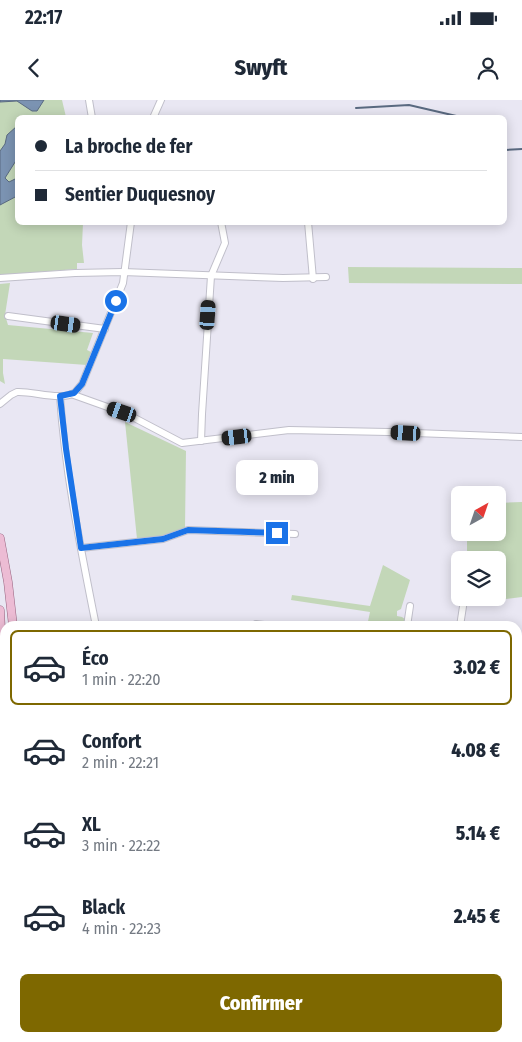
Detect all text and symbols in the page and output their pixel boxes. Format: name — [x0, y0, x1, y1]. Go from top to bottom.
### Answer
text: 22:17 — [25, 6, 62, 29]
icon: back — [20, 54, 48, 82]
text: Swyft — [235, 54, 287, 81]
icon: person — [474, 54, 502, 82]
text: La broche de fer — [65, 135, 192, 158]
text: Sentier Duquesnoy — [65, 183, 215, 206]
route start — [105, 290, 127, 312]
car — [199, 300, 216, 330]
car — [50, 314, 81, 334]
car — [105, 400, 138, 424]
car — [390, 425, 421, 441]
car — [221, 428, 252, 446]
callout: 2 min — [236, 460, 318, 496]
text: 2 min — [259, 468, 295, 487]
north arrow — [451, 486, 506, 541]
map controls — [451, 486, 506, 606]
route end — [266, 522, 288, 544]
button: layers — [451, 551, 506, 606]
icon: car — [22, 645, 67, 690]
text: Éco — [82, 647, 109, 670]
text: 3.02 € — [453, 656, 500, 679]
text: 1 min · 22:20 — [82, 670, 161, 689]
icon: car — [22, 728, 67, 773]
text: Confort — [82, 730, 142, 753]
text: 4.08 € — [451, 739, 500, 762]
text: 2 min · 22:21 — [82, 753, 159, 772]
icon: car — [22, 811, 67, 856]
text: XL — [82, 813, 101, 836]
text: 5.14 € — [456, 822, 500, 845]
text: 3 min · 22:22 — [82, 836, 160, 855]
icon: car — [22, 894, 67, 939]
text: Black — [82, 896, 125, 919]
text: 2.45 € — [454, 905, 500, 928]
text: 4 min · 22:23 — [82, 919, 161, 938]
button: Confirmer — [20, 974, 502, 1032]

